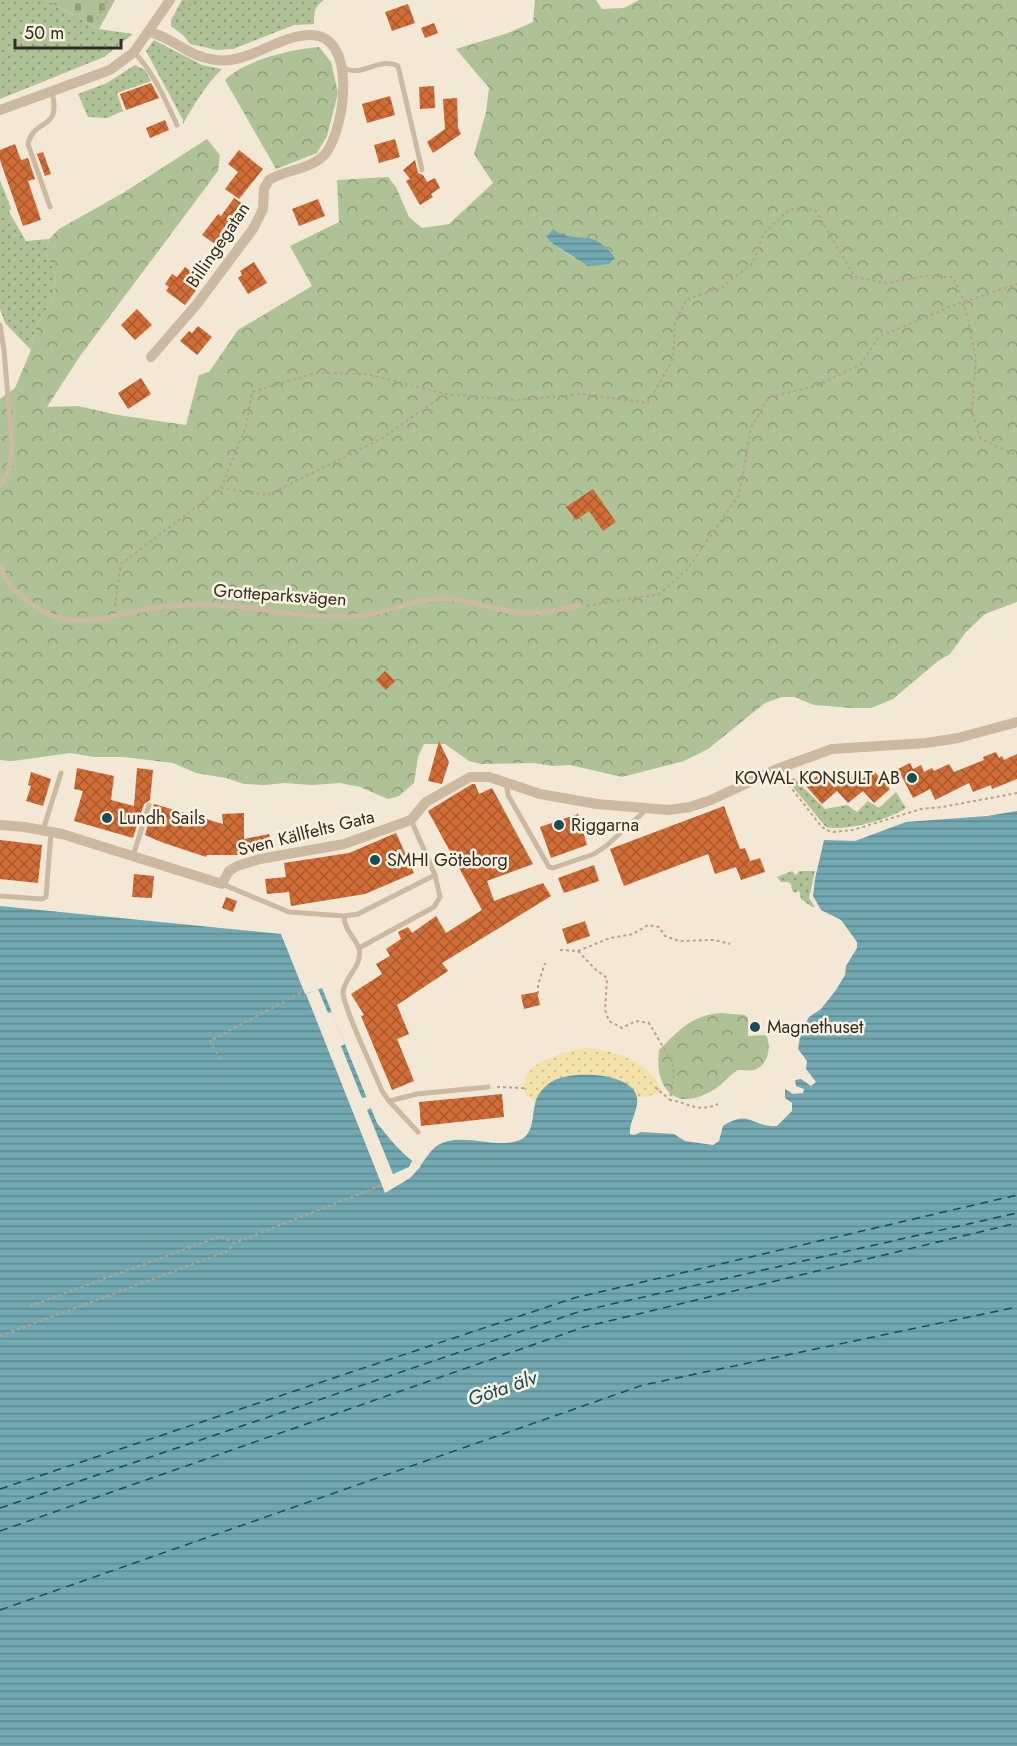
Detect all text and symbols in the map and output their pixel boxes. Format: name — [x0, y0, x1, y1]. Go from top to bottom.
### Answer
scale bar — [15, 12, 122, 50]
text: 50 m — [24, 20, 64, 46]
street label: Billingegatan — [180, 197, 256, 293]
street label: Grotteparksvägen — [213, 577, 347, 613]
place label: KOWAL KONSULT AB — [735, 765, 900, 791]
marker: KOWAL KONSULT AB — [905, 771, 919, 785]
street label: Sven Källfelts Gata — [235, 803, 377, 863]
place label: Lundh Sails — [119, 805, 205, 831]
marker: Lundh Sails — [100, 811, 114, 825]
place label: Riggarna — [571, 812, 639, 838]
marker: Riggarna — [552, 818, 566, 832]
place label: SMHI Göteborg — [387, 847, 508, 873]
marker: SMHI Göteborg — [368, 853, 382, 867]
place label: Magnethuset — [767, 1014, 864, 1040]
marker: Magnethuset — [748, 1020, 762, 1034]
water label: Göta älv — [464, 1363, 542, 1414]

